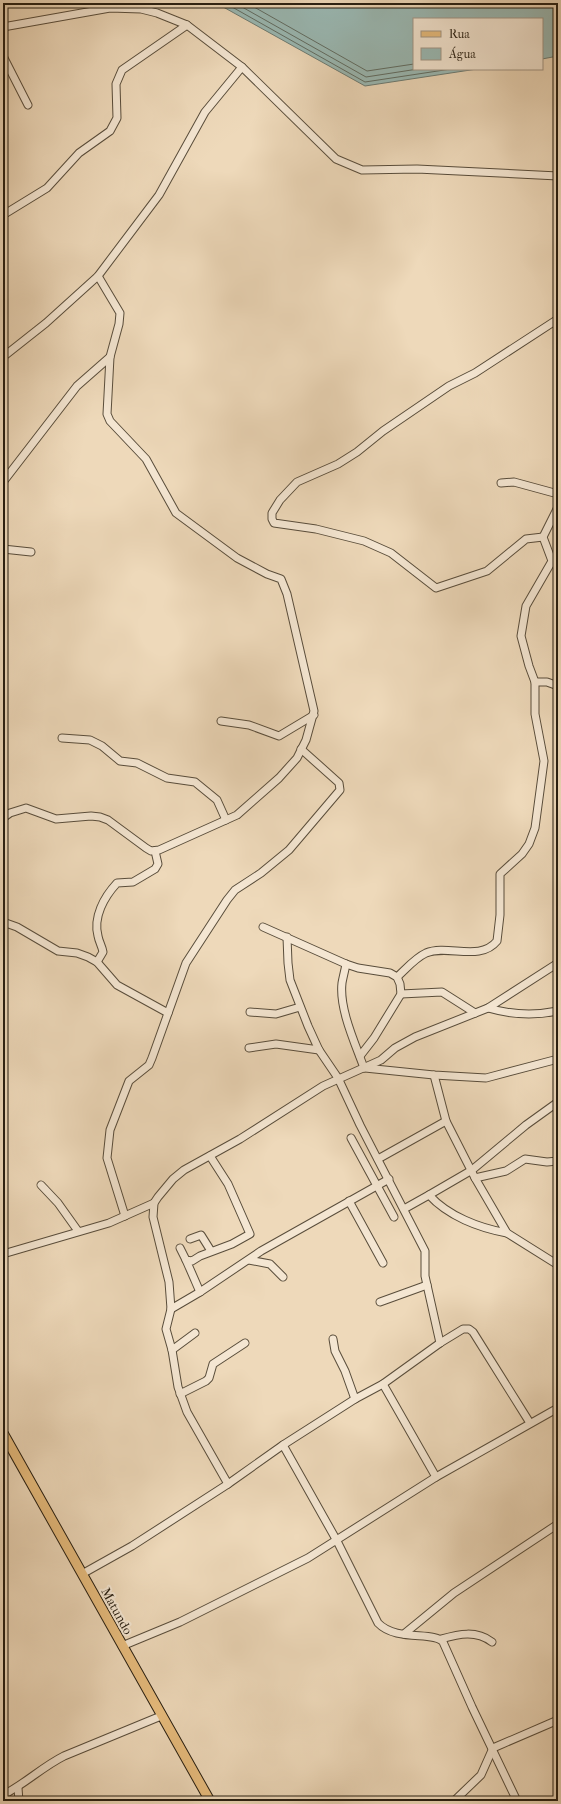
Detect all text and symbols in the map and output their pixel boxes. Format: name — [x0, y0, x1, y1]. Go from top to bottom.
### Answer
legend — [413, 18, 543, 70]
text: Rua — [449, 27, 470, 41]
text: Água — [448, 46, 476, 61]
street label: Matundo — [98, 1585, 136, 1637]

